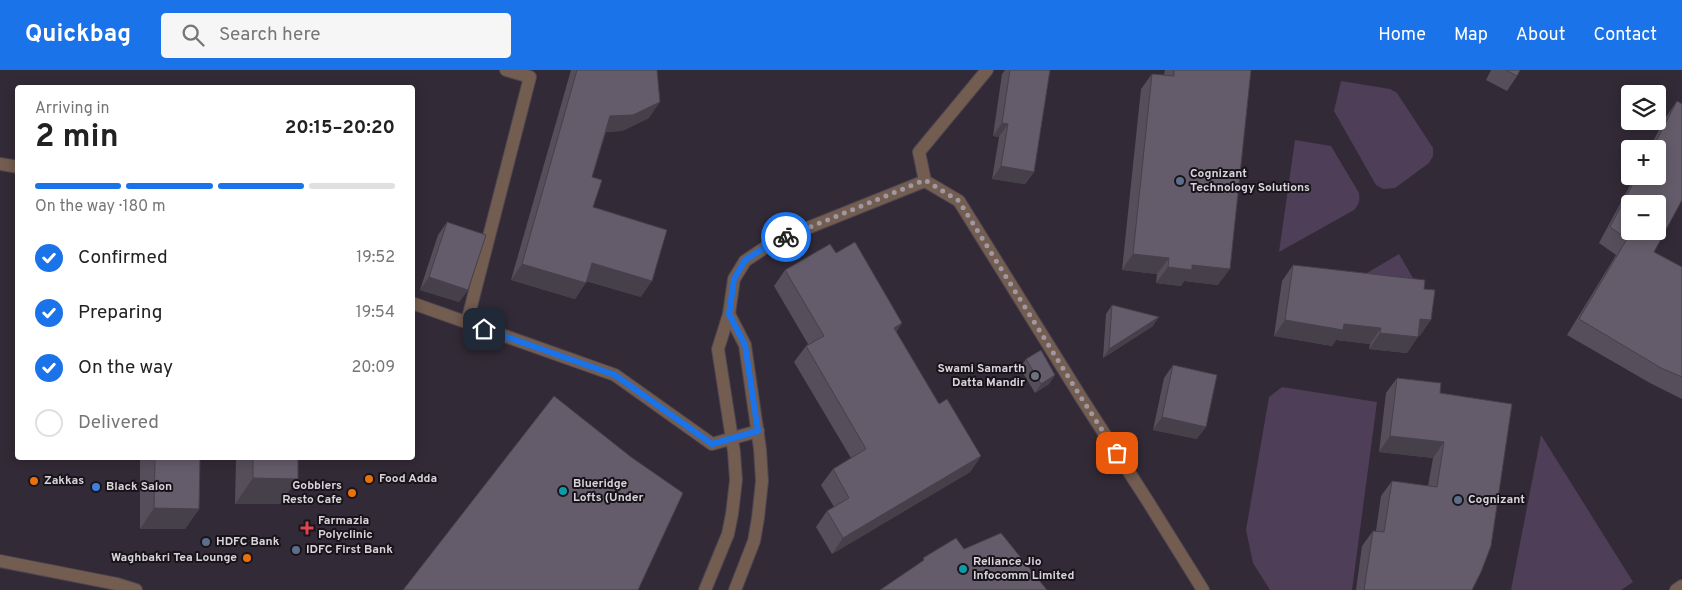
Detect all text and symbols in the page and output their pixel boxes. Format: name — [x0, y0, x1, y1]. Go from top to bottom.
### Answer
search box — [161, 13, 511, 58]
text: Quickbag — [25, 20, 131, 50]
icon: search — [179, 21, 207, 49]
text: Search here — [219, 23, 321, 47]
text: Home — [1378, 24, 1426, 47]
text: Map — [1454, 24, 1488, 47]
text: About — [1516, 24, 1565, 47]
text: Contact — [1593, 24, 1657, 47]
map controls — [1621, 85, 1666, 240]
button: layers — [1621, 85, 1666, 130]
text: Arriving in — [35, 99, 110, 119]
text: 20:15–20:20 — [285, 116, 395, 140]
text: 2 min — [35, 118, 119, 158]
button: + — [1621, 140, 1666, 185]
place label: Cognizant Technology Solutions — [1190, 166, 1310, 196]
marker: Cognizant Technology Solutions — [1174, 175, 1186, 187]
button: − — [1621, 195, 1666, 240]
text: On the way · 180 m — [35, 197, 166, 217]
courier — [761, 212, 811, 262]
icon: bike — [772, 223, 800, 251]
icon: check — [35, 244, 63, 272]
text: Confirmed — [78, 246, 168, 270]
text: 19:52 — [356, 248, 395, 268]
icon: check — [35, 299, 63, 327]
text: Preparing — [78, 301, 162, 325]
text: 19:54 — [356, 303, 395, 323]
pin — [463, 308, 505, 350]
icon: home — [470, 315, 498, 343]
icon: check — [35, 354, 63, 382]
text: On the way — [78, 356, 173, 380]
text: 20:09 — [352, 358, 395, 378]
place label: Swami Samarth Datta Mandir — [938, 361, 1025, 391]
marker: Swami Samarth Datta Mandir — [1029, 370, 1041, 382]
text: Delivered — [78, 411, 159, 435]
pin — [1096, 432, 1138, 474]
icon: bag — [1103, 439, 1131, 467]
place label: Food Adda — [379, 471, 437, 487]
place label: Zakkas — [44, 473, 84, 489]
marker: Food Adda — [363, 473, 375, 485]
marker: Zakkas — [28, 475, 40, 487]
place label: Blueridge Lofts (Under — [573, 476, 643, 506]
place label: Gobblers Resto Cafe — [282, 478, 342, 508]
place label: Black Salon — [106, 479, 172, 495]
marker: Black Salon — [90, 481, 102, 493]
marker: Blueridge Lofts (Under — [557, 485, 569, 497]
marker: Gobblers Resto Cafe — [346, 487, 358, 499]
place label: Cognizant — [1468, 492, 1525, 508]
marker: Cognizant — [1452, 494, 1464, 506]
place label: Farmazia Polyclinic — [318, 513, 373, 543]
marker: Farmazia Polyclinic — [300, 521, 314, 535]
place label: HDFC Bank — [216, 534, 280, 550]
marker: HDFC Bank — [200, 536, 212, 548]
place label: IDFC First Bank — [306, 542, 393, 558]
marker: IDFC First Bank — [290, 544, 302, 556]
place label: Waghbakri Tea Lounge — [111, 550, 237, 566]
marker: Waghbakri Tea Lounge — [241, 552, 253, 564]
place label: Reliance Jio Infocomm Limited — [973, 554, 1074, 584]
marker: Reliance Jio Infocomm Limited — [957, 563, 969, 575]

